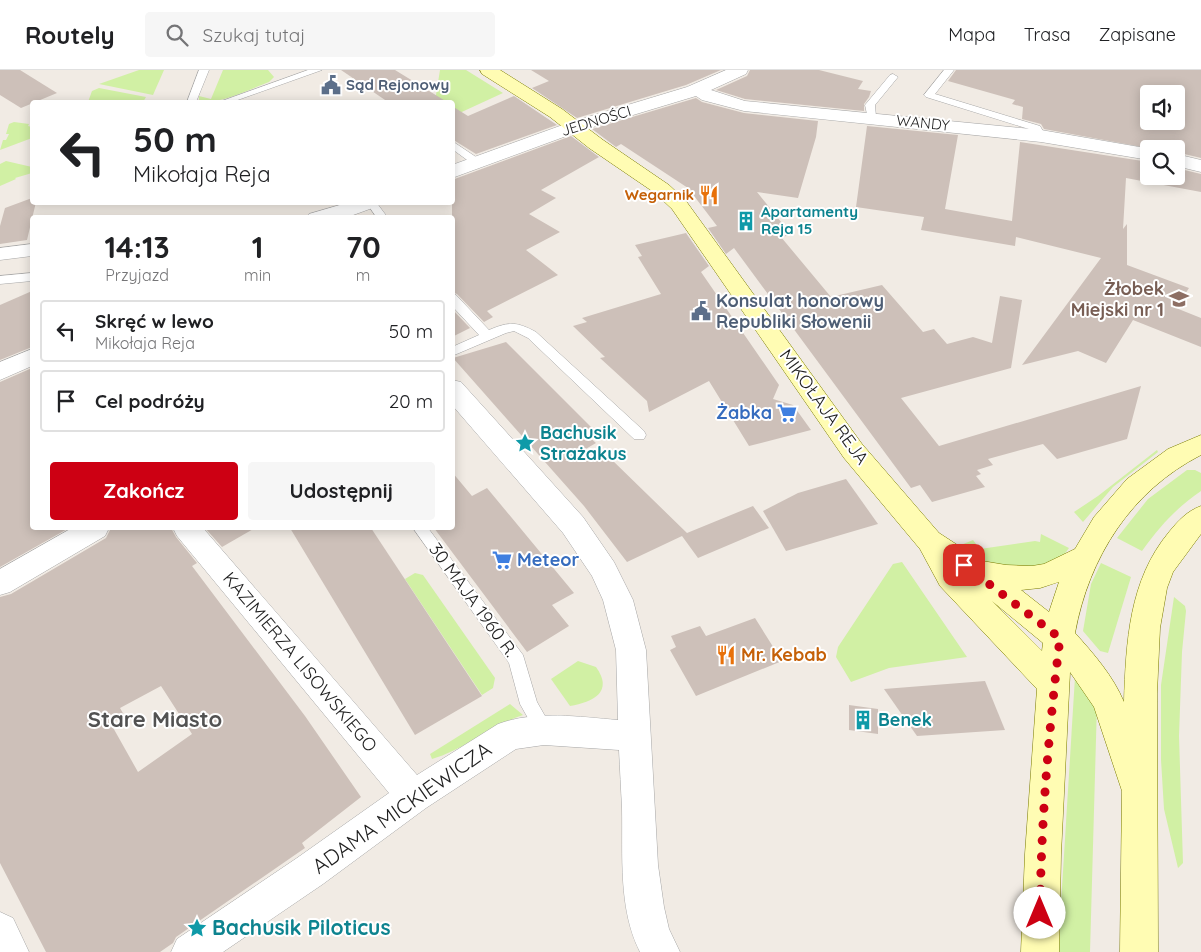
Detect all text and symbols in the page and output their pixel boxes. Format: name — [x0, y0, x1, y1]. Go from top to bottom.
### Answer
search box — [145, 12, 495, 57]
text: Routely — [25, 20, 115, 50]
icon: search — [163, 21, 191, 49]
text: Szukaj tutaj — [203, 23, 305, 47]
text: Mapa — [948, 23, 996, 46]
text: Trasa — [1024, 23, 1071, 46]
text: Zapisane — [1099, 23, 1176, 46]
public building icon: Sąd Rejonowy — [320, 74, 342, 96]
place label: Sąd Rejonowy — [346, 75, 449, 94]
map controls — [1140, 85, 1185, 185]
button: sound — [1140, 85, 1185, 130]
street label: JEDNOŚCI — [559, 101, 633, 140]
street label: WANDY — [895, 110, 951, 135]
text: 50 m — [133, 117, 217, 161]
icon: left — [50, 120, 115, 185]
button: search — [1140, 140, 1185, 185]
text: Mikołaja Reja — [133, 160, 271, 188]
restaurant icon: Wegarnik — [698, 184, 720, 206]
place label: Wegarnik — [625, 185, 694, 204]
place label: Apartamenty Reja 15 — [761, 202, 858, 238]
building icon: Apartamenty Reja 15 — [735, 210, 757, 232]
text: 14:13 — [104, 228, 170, 266]
text: 1 — [252, 228, 264, 266]
text: 70 — [346, 228, 381, 266]
text: Przyjazd — [105, 265, 169, 285]
text: min — [244, 265, 271, 285]
text: m — [356, 265, 370, 285]
place label: Żłobek Miejski nr 1 — [1071, 277, 1164, 321]
school or university icon: Żłobek Miejski nr 1 — [1168, 288, 1190, 310]
place label: Konsulat honorowy Republiki Słowenii — [716, 289, 884, 333]
public building icon: Konsulat honorowy Republiki Słowenii — [690, 300, 712, 322]
text: Skręć w lewo — [95, 309, 214, 333]
icon: left — [52, 317, 80, 345]
text: 50 m — [389, 319, 433, 343]
text: Mikołaja Reja — [95, 333, 195, 353]
street label: MIKOŁAJA REJA — [775, 344, 874, 469]
icon: arrive — [52, 387, 80, 415]
text: Cel podróży — [95, 389, 205, 413]
text: 20 m — [389, 389, 433, 413]
place label: Żabka — [716, 401, 772, 424]
supermarket icon: Żabka — [776, 402, 798, 424]
place label: Bachusik Strażakus — [540, 421, 627, 465]
place icon: Bachusik Strażakus — [514, 432, 536, 454]
button: Zakończ — [50, 462, 238, 520]
button: Udostępnij — [248, 462, 435, 520]
street label: 30 MAJA 1960 R. — [424, 538, 523, 661]
pin — [943, 544, 985, 586]
place label: Meteor — [517, 548, 579, 571]
supermarket icon: Meteor — [491, 549, 513, 571]
icon: arrive — [950, 551, 978, 579]
street label: KAZIMIERZA LISOWSKIEGO — [218, 567, 383, 756]
place label: Mr. Kebab — [741, 643, 827, 666]
restaurant icon: Mr. Kebab — [715, 644, 737, 666]
district label: Stare Miasto — [88, 705, 222, 733]
place label: Benek — [878, 708, 932, 731]
building icon: Benek — [852, 709, 874, 731]
street label: ADAMA MICKIEWICZA — [307, 735, 496, 879]
position arrow — [1013, 886, 1065, 938]
place label: Bachusik Piloticus — [212, 914, 391, 940]
place icon: Bachusik Piloticus — [186, 917, 208, 939]

